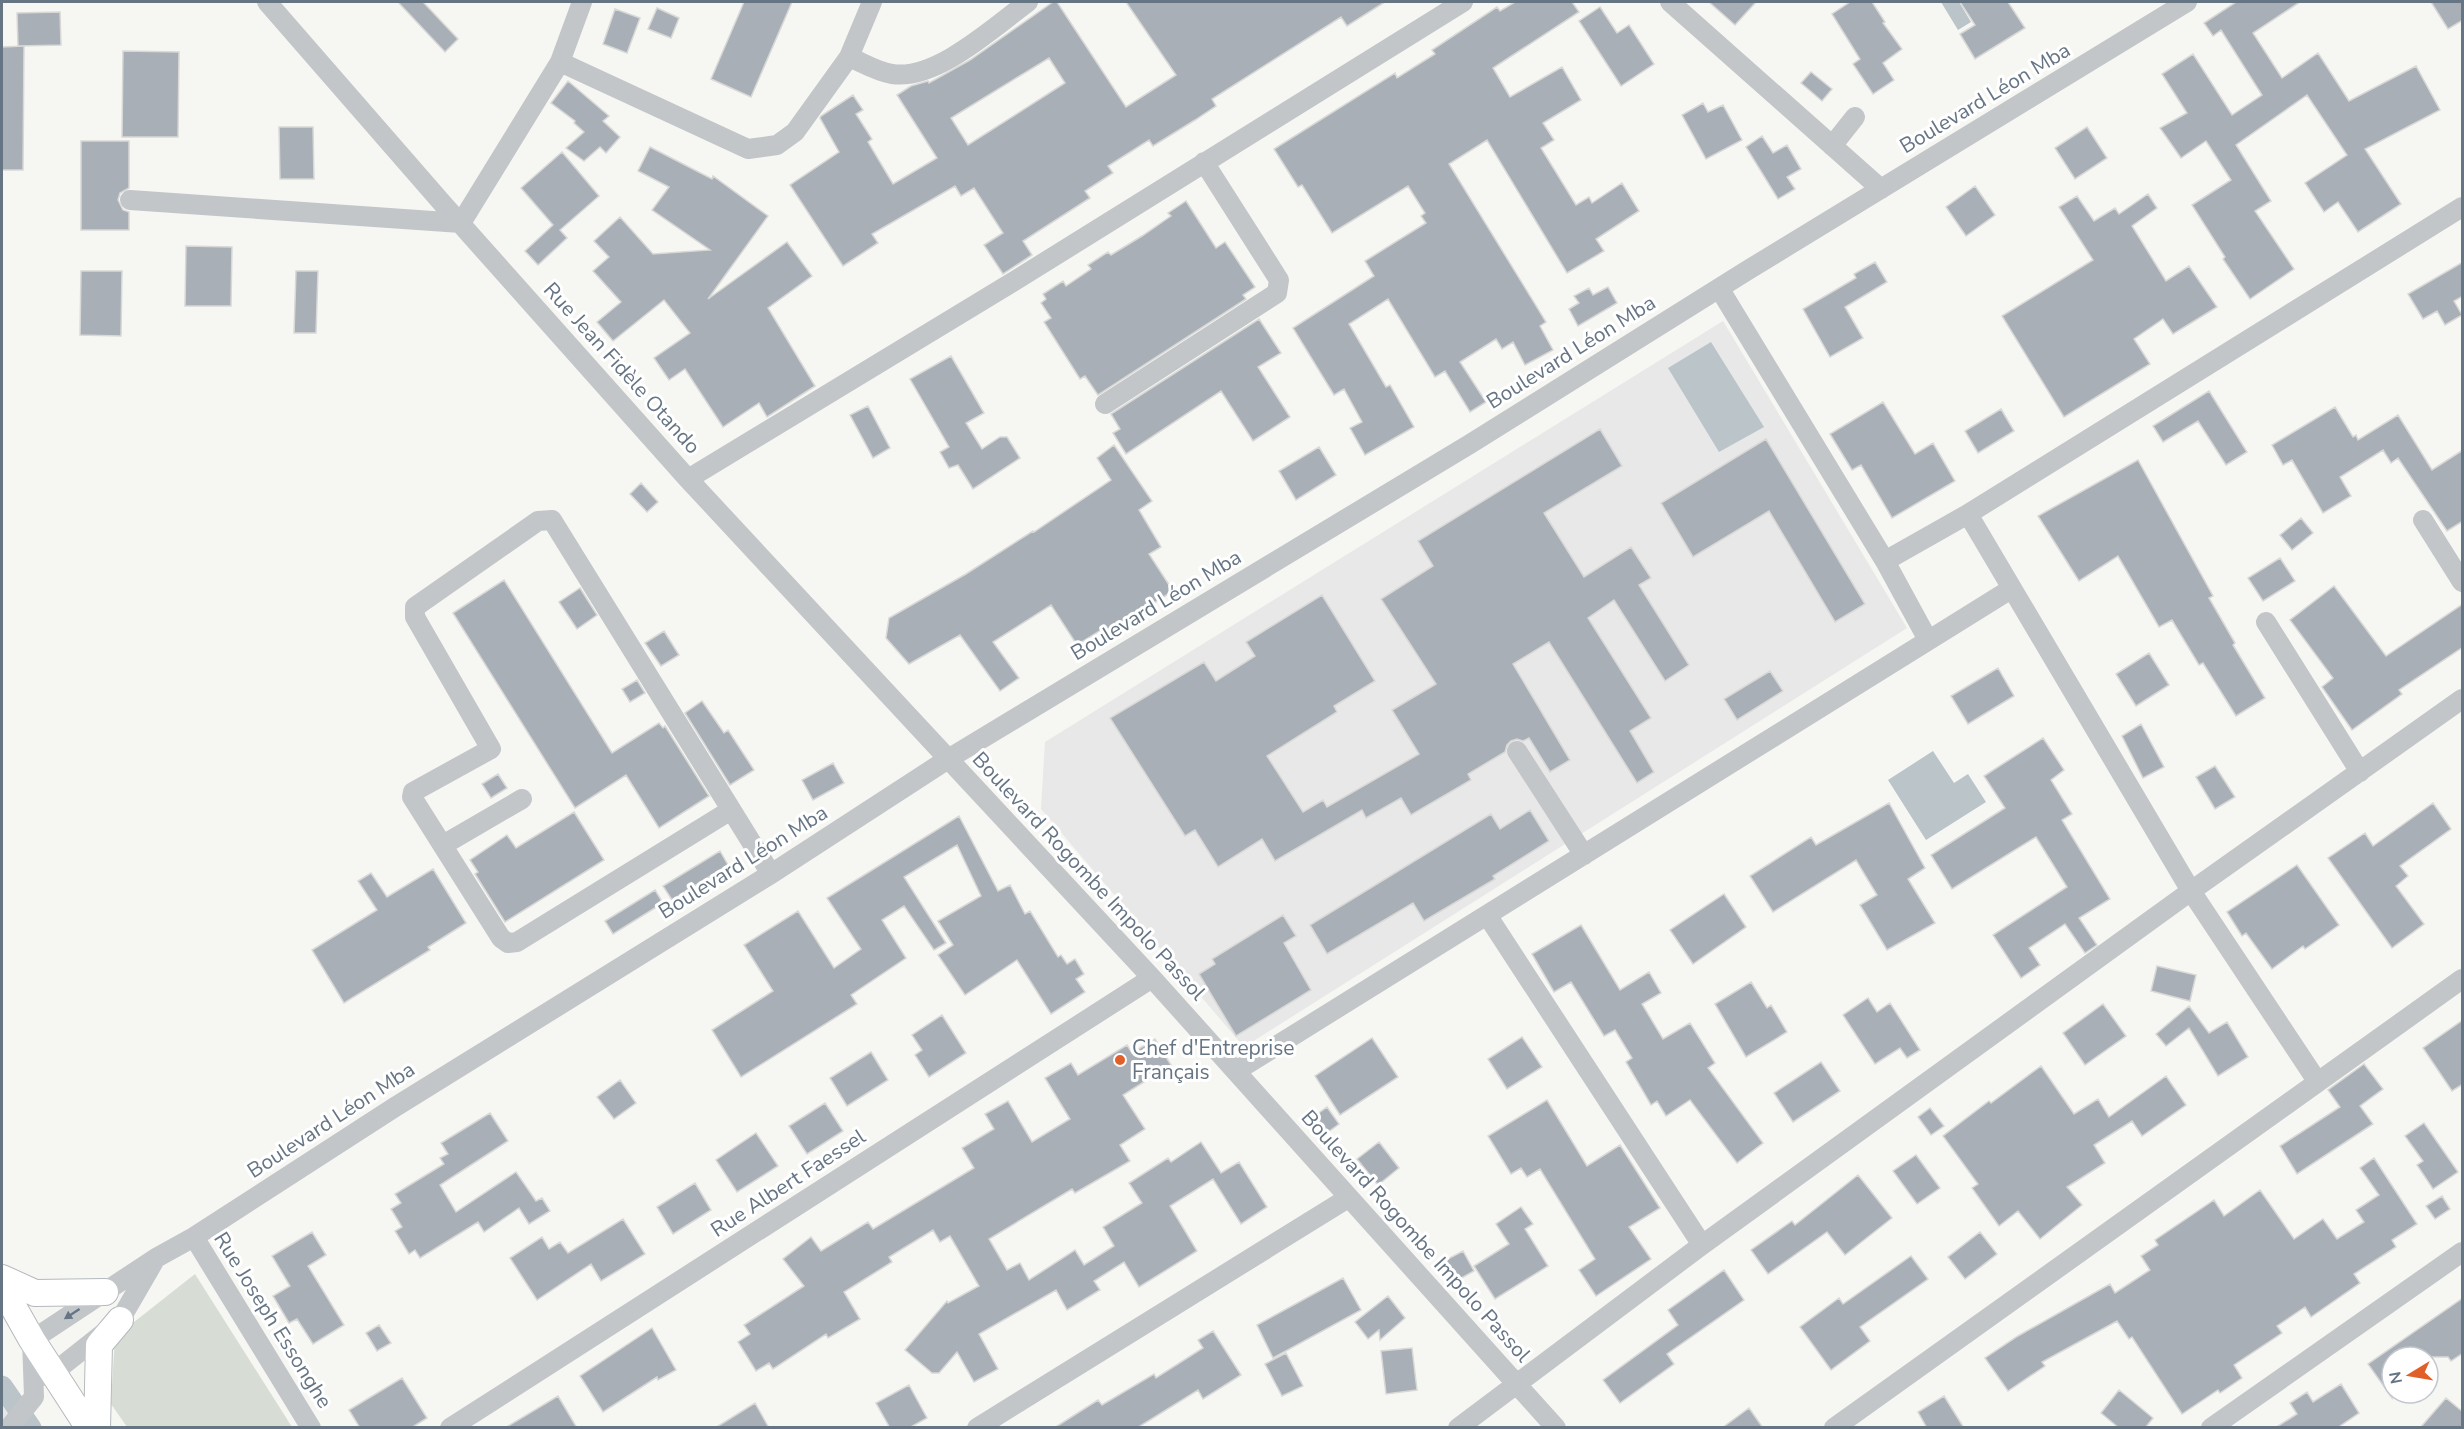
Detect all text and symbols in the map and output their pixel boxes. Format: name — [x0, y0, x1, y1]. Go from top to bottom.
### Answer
street label: Boulevard Léon Mba — [1894, 36, 2076, 160]
street label: Rue Jean Fidèle Otando — [537, 276, 707, 460]
street label: Boulevard Léon Mba — [1481, 289, 1661, 415]
street label: Boulevard Léon Mba — [1065, 543, 1247, 667]
street label: Boulevard Rogombe Impolo Passol — [966, 746, 1212, 1007]
street label: Boulevard Léon Mba — [653, 799, 833, 925]
place label: Chef d'Entreprise Français — [1132, 1034, 1294, 1086]
marker: Chef d'Entreprise Français — [1113, 1053, 1127, 1067]
street label: Boulevard Léon Mba — [242, 1055, 420, 1185]
street label: Boulevard Rogombe Impolo Passol — [1295, 1104, 1537, 1369]
street label: Rue Albert Faessel — [705, 1122, 871, 1244]
street label: Rue Joseph Essonghe — [207, 1226, 339, 1414]
one-way arrow — [64, 1308, 80, 1319]
north arrow — [2380, 1345, 2440, 1405]
text: N — [2384, 1370, 2408, 1386]

